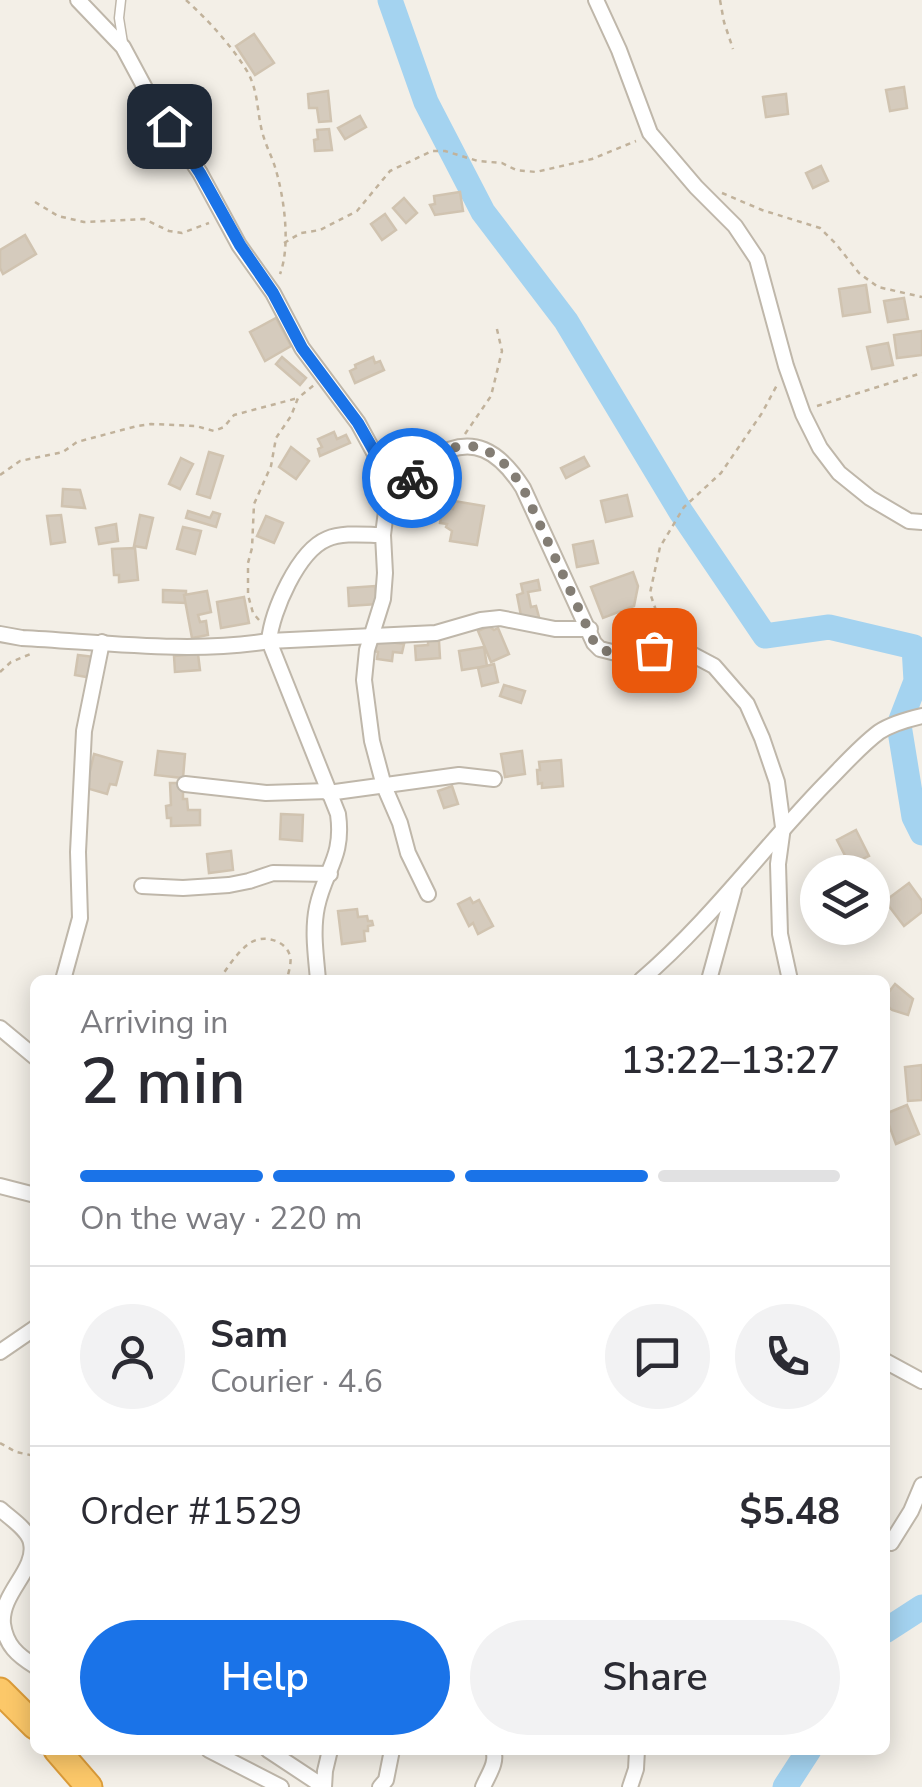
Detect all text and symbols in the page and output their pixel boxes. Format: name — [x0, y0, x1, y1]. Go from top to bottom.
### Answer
pin — [127, 84, 212, 169]
icon: home — [142, 99, 197, 154]
courier — [362, 428, 462, 528]
icon: bike — [385, 451, 440, 506]
pin — [612, 608, 697, 693]
icon: bag — [627, 623, 682, 678]
map controls — [800, 855, 890, 945]
button: layers — [800, 855, 890, 945]
text: Arriving in — [80, 1001, 228, 1044]
text: 13:22–13:27 — [621, 1035, 840, 1086]
text: 2 min — [80, 1037, 246, 1126]
text: On the way · 220 m — [80, 1197, 362, 1240]
button: person — [80, 1304, 185, 1409]
button: chat — [605, 1304, 710, 1409]
button: phone — [735, 1304, 840, 1409]
text: Sam — [210, 1309, 288, 1360]
text: Courier · 4.6 — [210, 1360, 383, 1403]
text: Order #1529 — [80, 1486, 302, 1537]
text: $5.48 — [739, 1486, 840, 1537]
button: Help — [80, 1620, 450, 1735]
button: Share — [470, 1620, 840, 1735]

